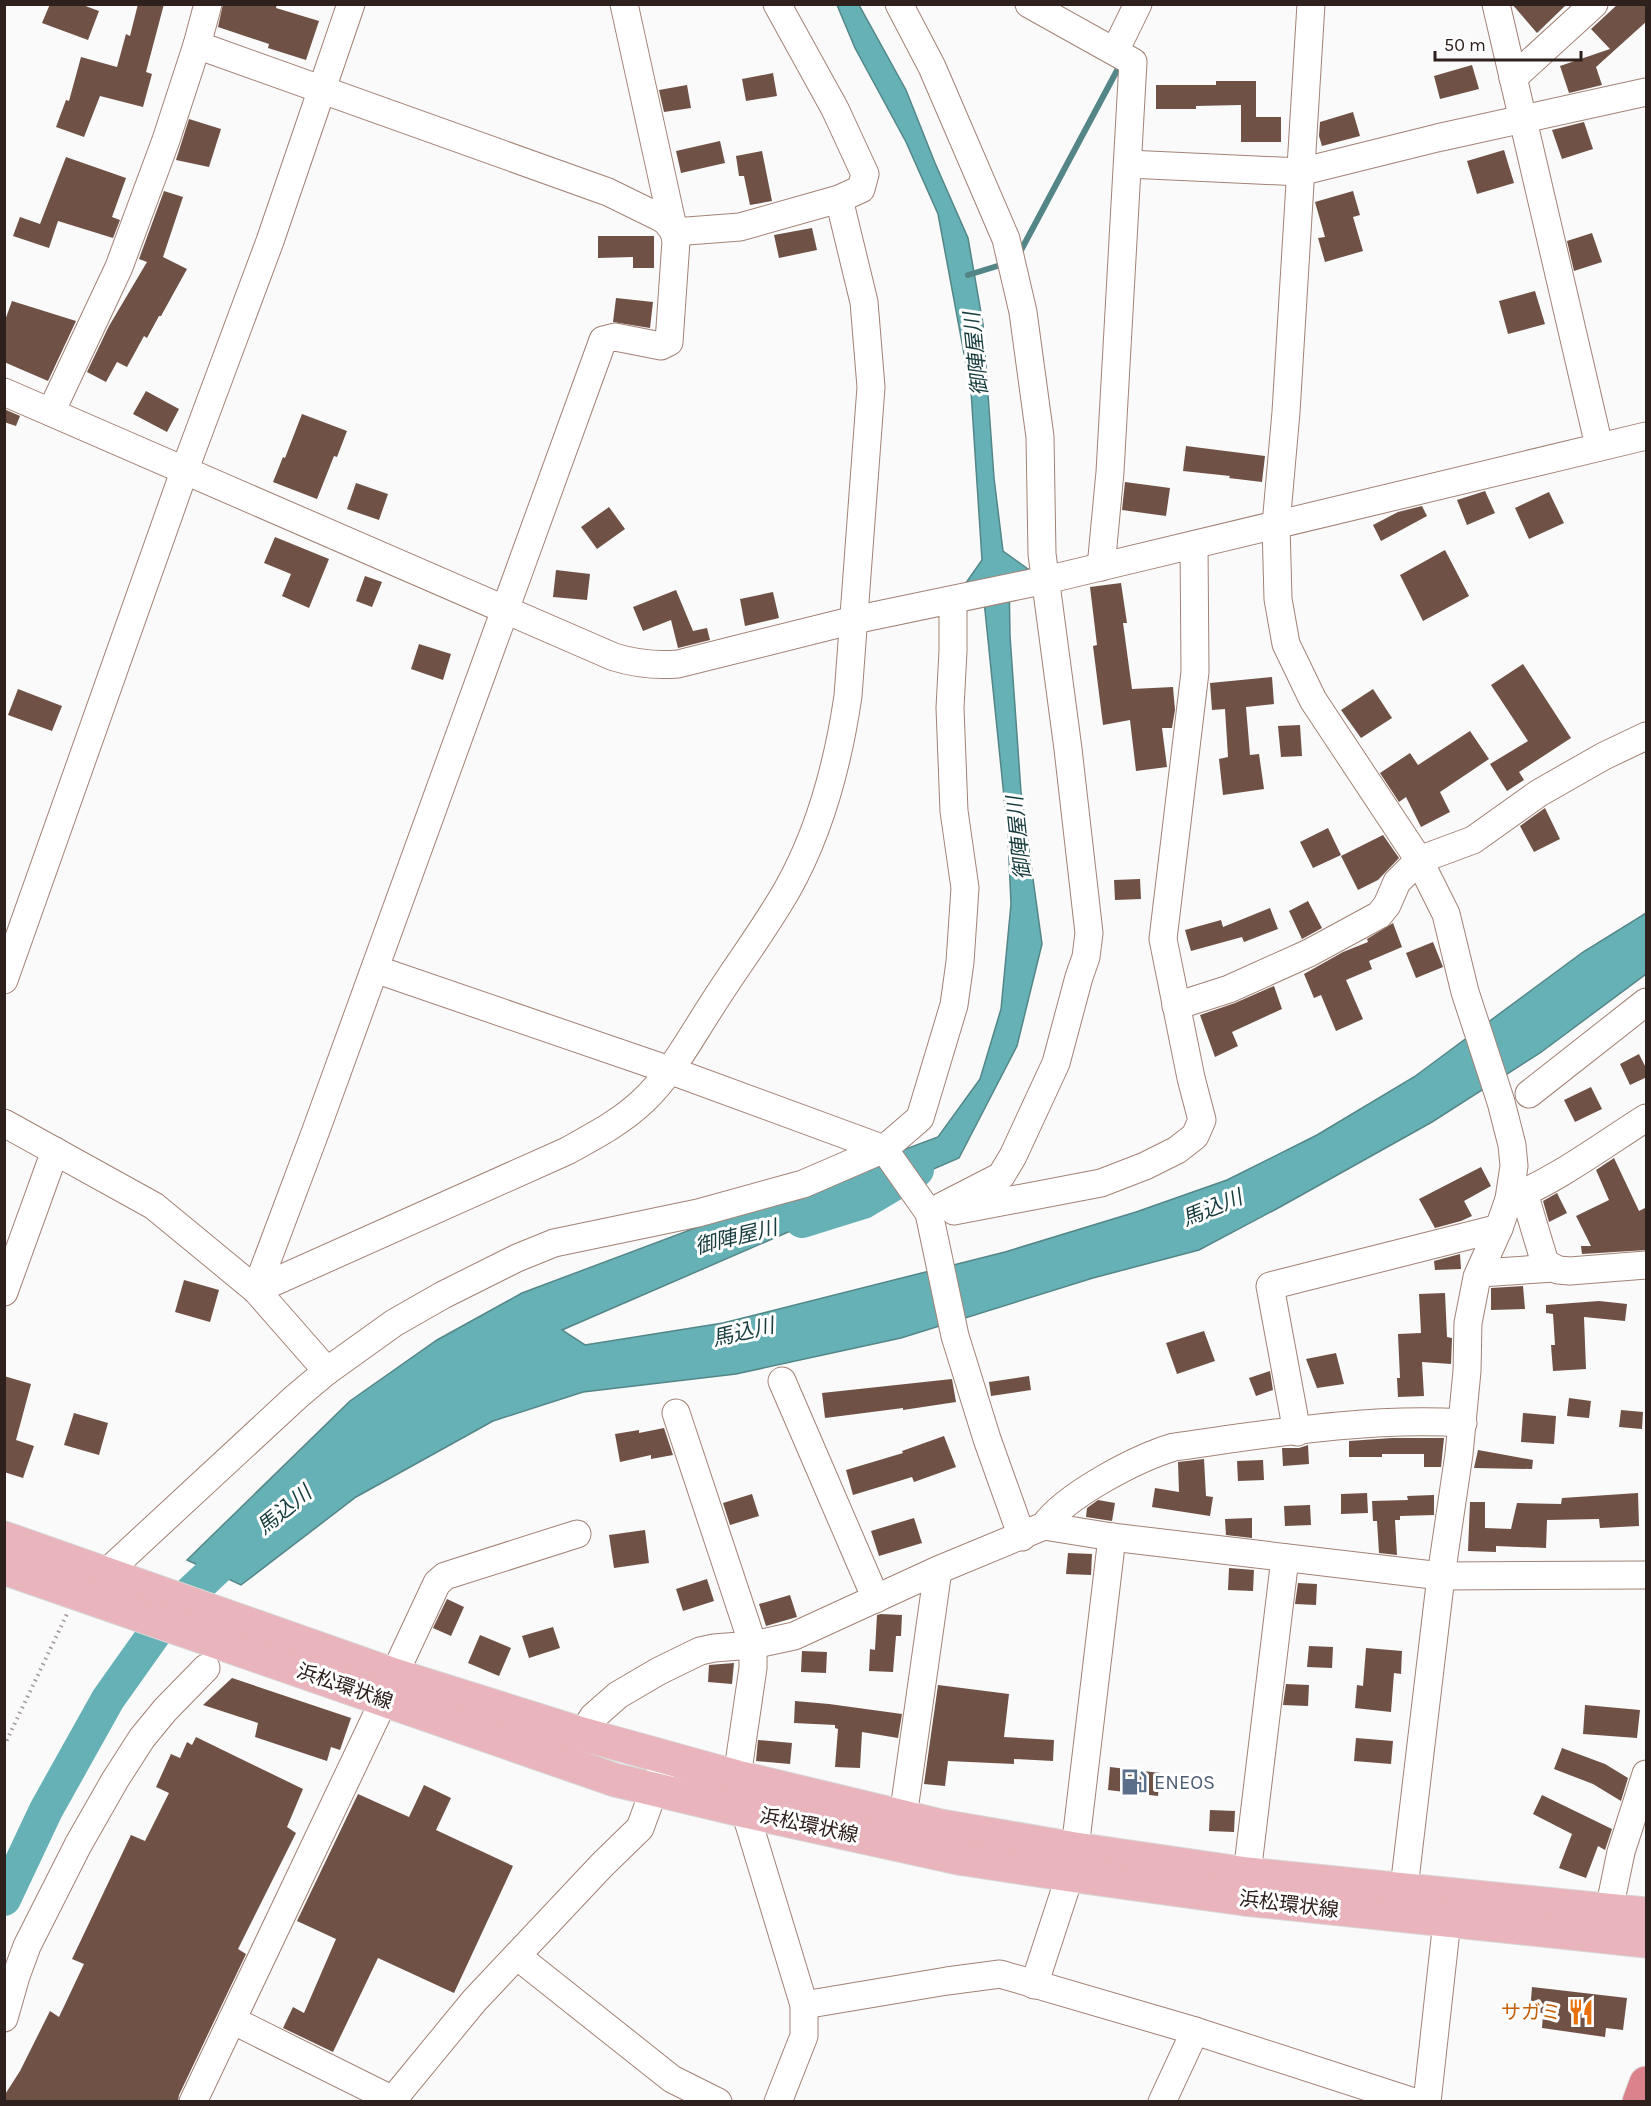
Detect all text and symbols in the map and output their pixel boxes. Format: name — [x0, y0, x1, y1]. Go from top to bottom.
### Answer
scale bar — [1435, 24, 1580, 62]
text: 50 m — [1444, 34, 1486, 56]
water label: 御陣屋川 — [959, 309, 992, 397]
water label: 御陣屋川 — [1002, 793, 1035, 881]
water label: 馬込川 — [1178, 1184, 1248, 1231]
water label: 御陣屋川 — [692, 1215, 782, 1259]
water label: 馬込川 — [710, 1313, 778, 1351]
water label: 馬込川 — [252, 1480, 318, 1539]
street label: 浜松環状線 — [294, 1659, 396, 1714]
fuel station icon: ENEOS — [1119, 1767, 1149, 1797]
place label: ENEOS — [1154, 1771, 1215, 1794]
street label: 浜松環状線 — [758, 1804, 860, 1847]
street label: 浜松環状線 — [1238, 1887, 1340, 1922]
restaurant icon: サガミ — [1566, 1997, 1596, 2027]
place label: サガミ — [1501, 2001, 1561, 2024]

